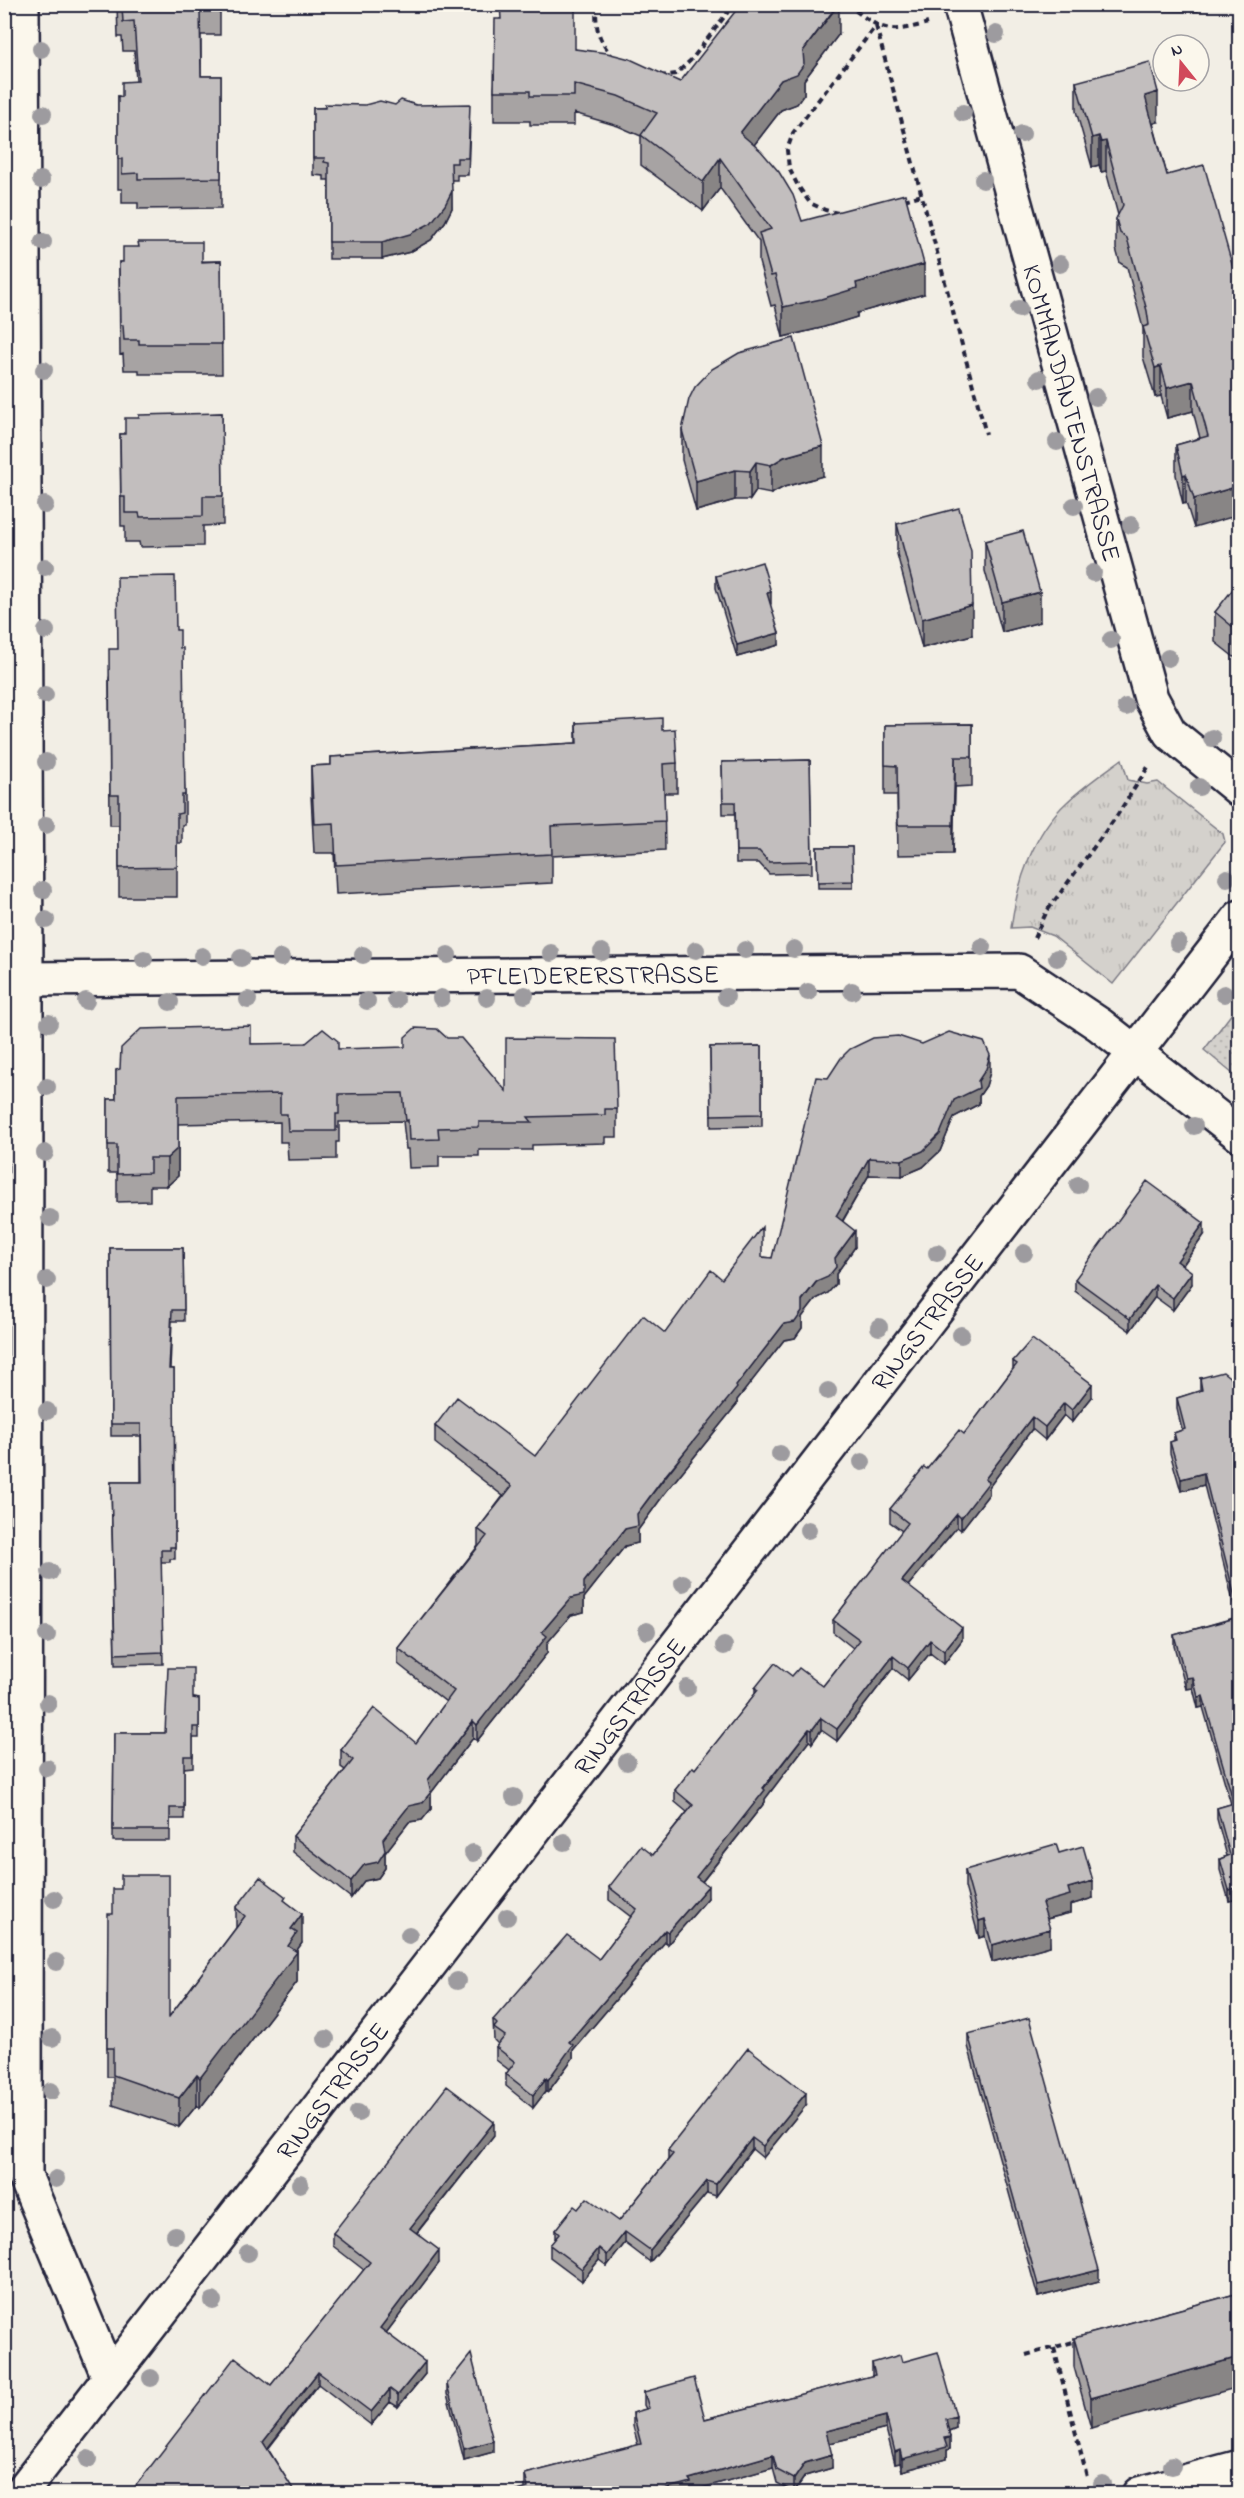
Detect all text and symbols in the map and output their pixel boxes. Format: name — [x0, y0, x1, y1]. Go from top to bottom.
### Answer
north arrow — [1151, 33, 1211, 93]
text: N — [1168, 37, 1186, 64]
street label: KOMMANDANTENSTRASSE — [1011, 261, 1129, 567]
street label: PFLEIDERERSTRASSE — [467, 957, 719, 997]
street label: RINGSTRASSE — [864, 1247, 995, 1401]
street label: RINGSTRASSE — [566, 1631, 698, 1785]
street label: RINGSTRASSE — [269, 2015, 400, 2170]

